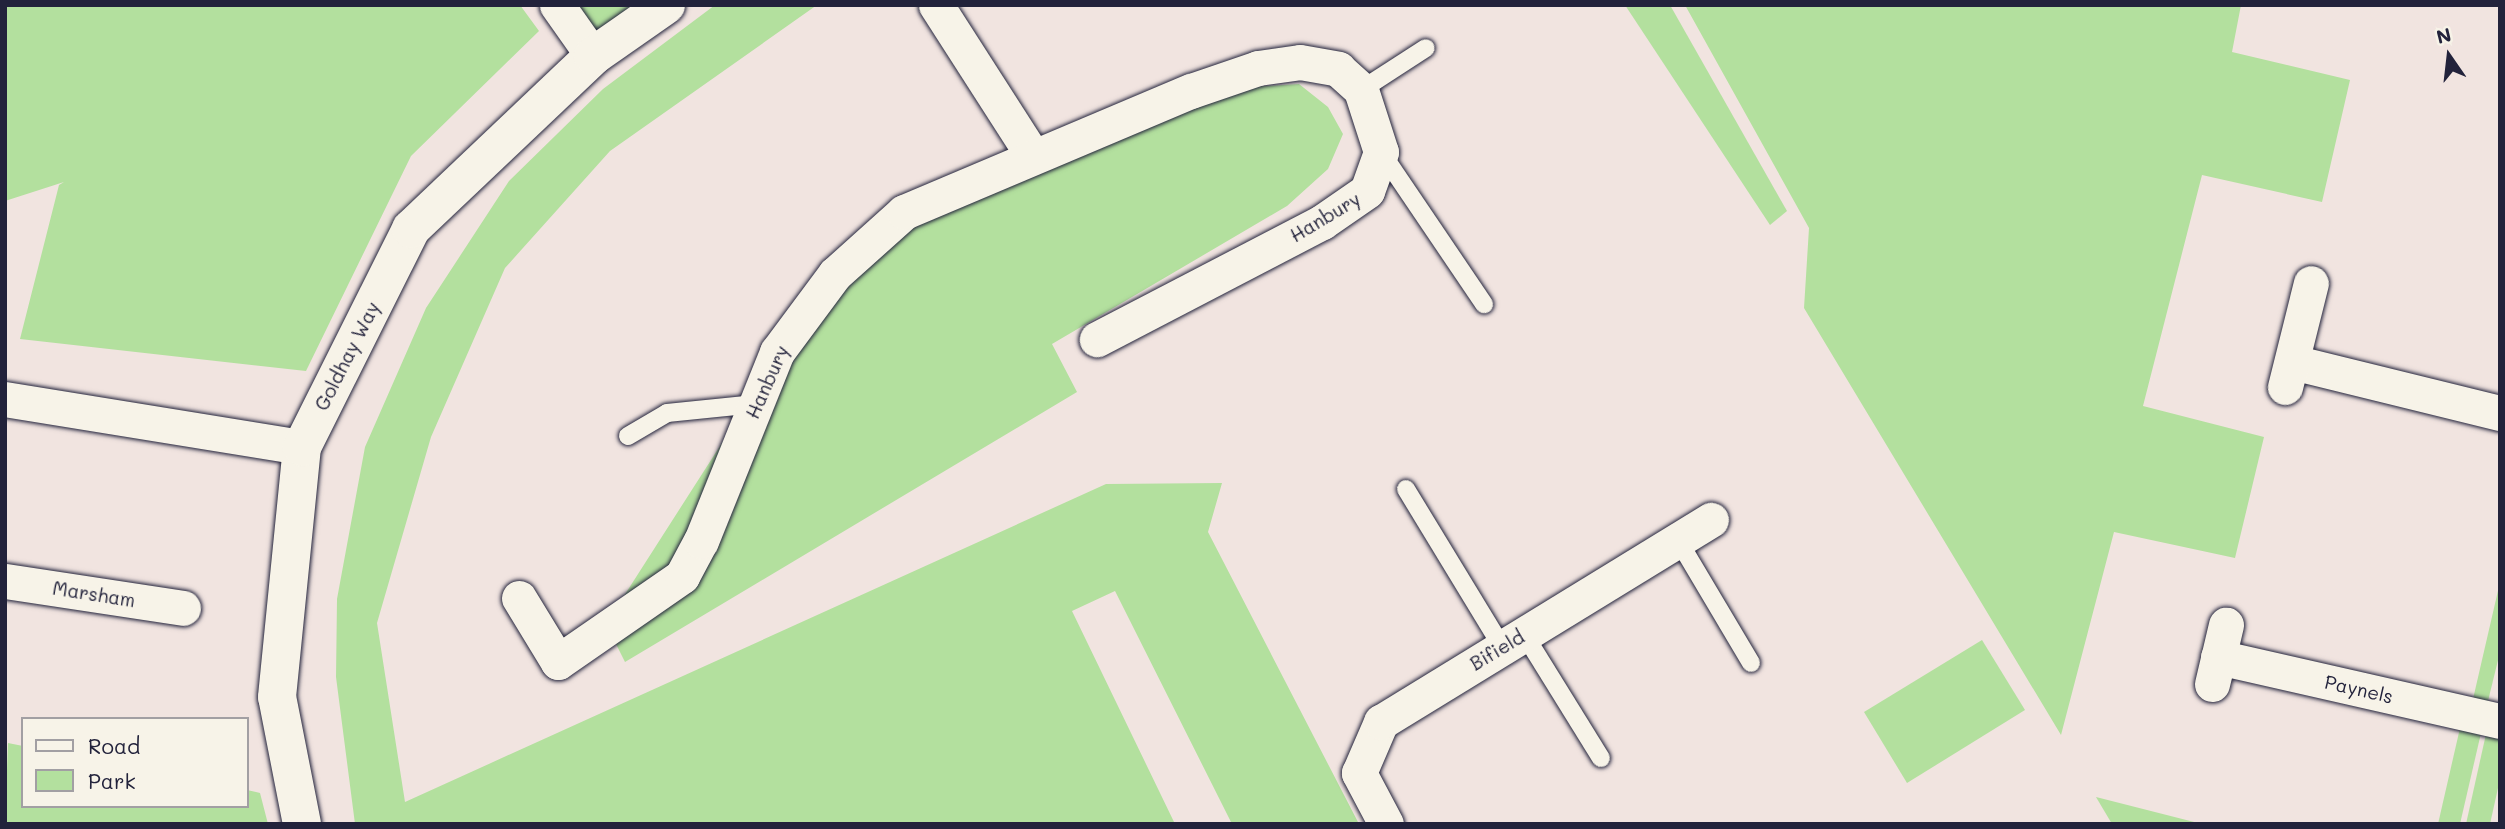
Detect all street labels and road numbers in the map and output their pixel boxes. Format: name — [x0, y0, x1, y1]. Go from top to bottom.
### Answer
street label: Hanbury — [1286, 187, 1364, 247]
street label: Goldhay Way — [310, 298, 384, 414]
street label: Hanbury — [741, 342, 793, 422]
street label: Marsham — [51, 576, 137, 612]
street label: Bifield — [1466, 625, 1528, 675]
street label: Paynels — [2323, 670, 2395, 708]

